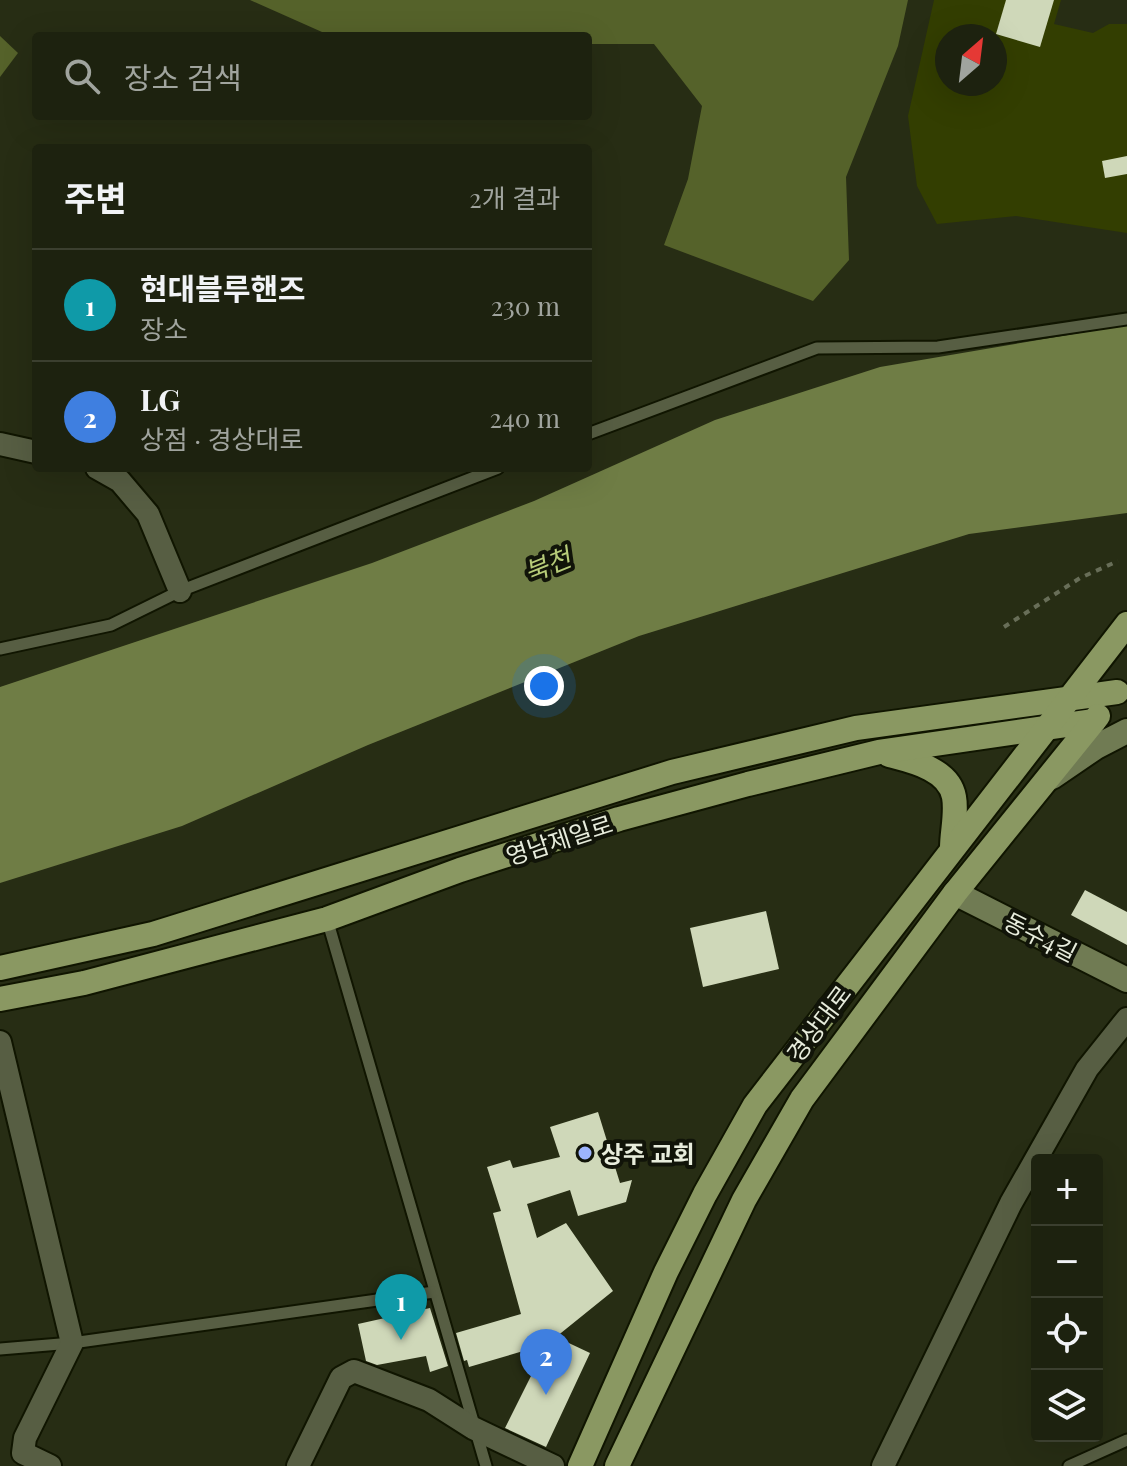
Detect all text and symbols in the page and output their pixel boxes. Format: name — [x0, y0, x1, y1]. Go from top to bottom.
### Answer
north arrow — [935, 24, 1007, 96]
search box — [32, 32, 592, 120]
icon: search — [60, 54, 104, 98]
text: 장소 검색 — [124, 57, 242, 97]
text: 주변 — [64, 174, 127, 220]
text: 2개 결과 — [469, 180, 560, 215]
text: 현대블루핸즈 — [140, 268, 306, 308]
text: 1 — [85, 288, 95, 323]
text: 230 m — [491, 288, 560, 323]
text: 장소 — [140, 311, 188, 346]
text: LG — [140, 379, 180, 419]
text: 2 — [83, 400, 97, 435]
text: 240 m — [490, 400, 560, 435]
text: 상점 · 경상대로 — [140, 421, 303, 456]
water label: 북천 — [518, 538, 579, 589]
your location — [524, 666, 564, 706]
street label: 영남제일로 — [502, 807, 616, 871]
street label: 동수4길 — [999, 904, 1083, 968]
street label: 경상대로 — [779, 978, 857, 1068]
place label: 상주 교회 — [601, 1137, 695, 1169]
marker: 상주 교회 — [576, 1144, 594, 1162]
map controls — [1031, 1154, 1103, 1442]
button: + — [1031, 1154, 1103, 1226]
button: − — [1031, 1226, 1103, 1298]
pin: 1 — [375, 1274, 427, 1340]
button: locate — [1031, 1298, 1103, 1370]
pin: 2 — [520, 1329, 572, 1395]
button: layers — [1031, 1370, 1103, 1442]

